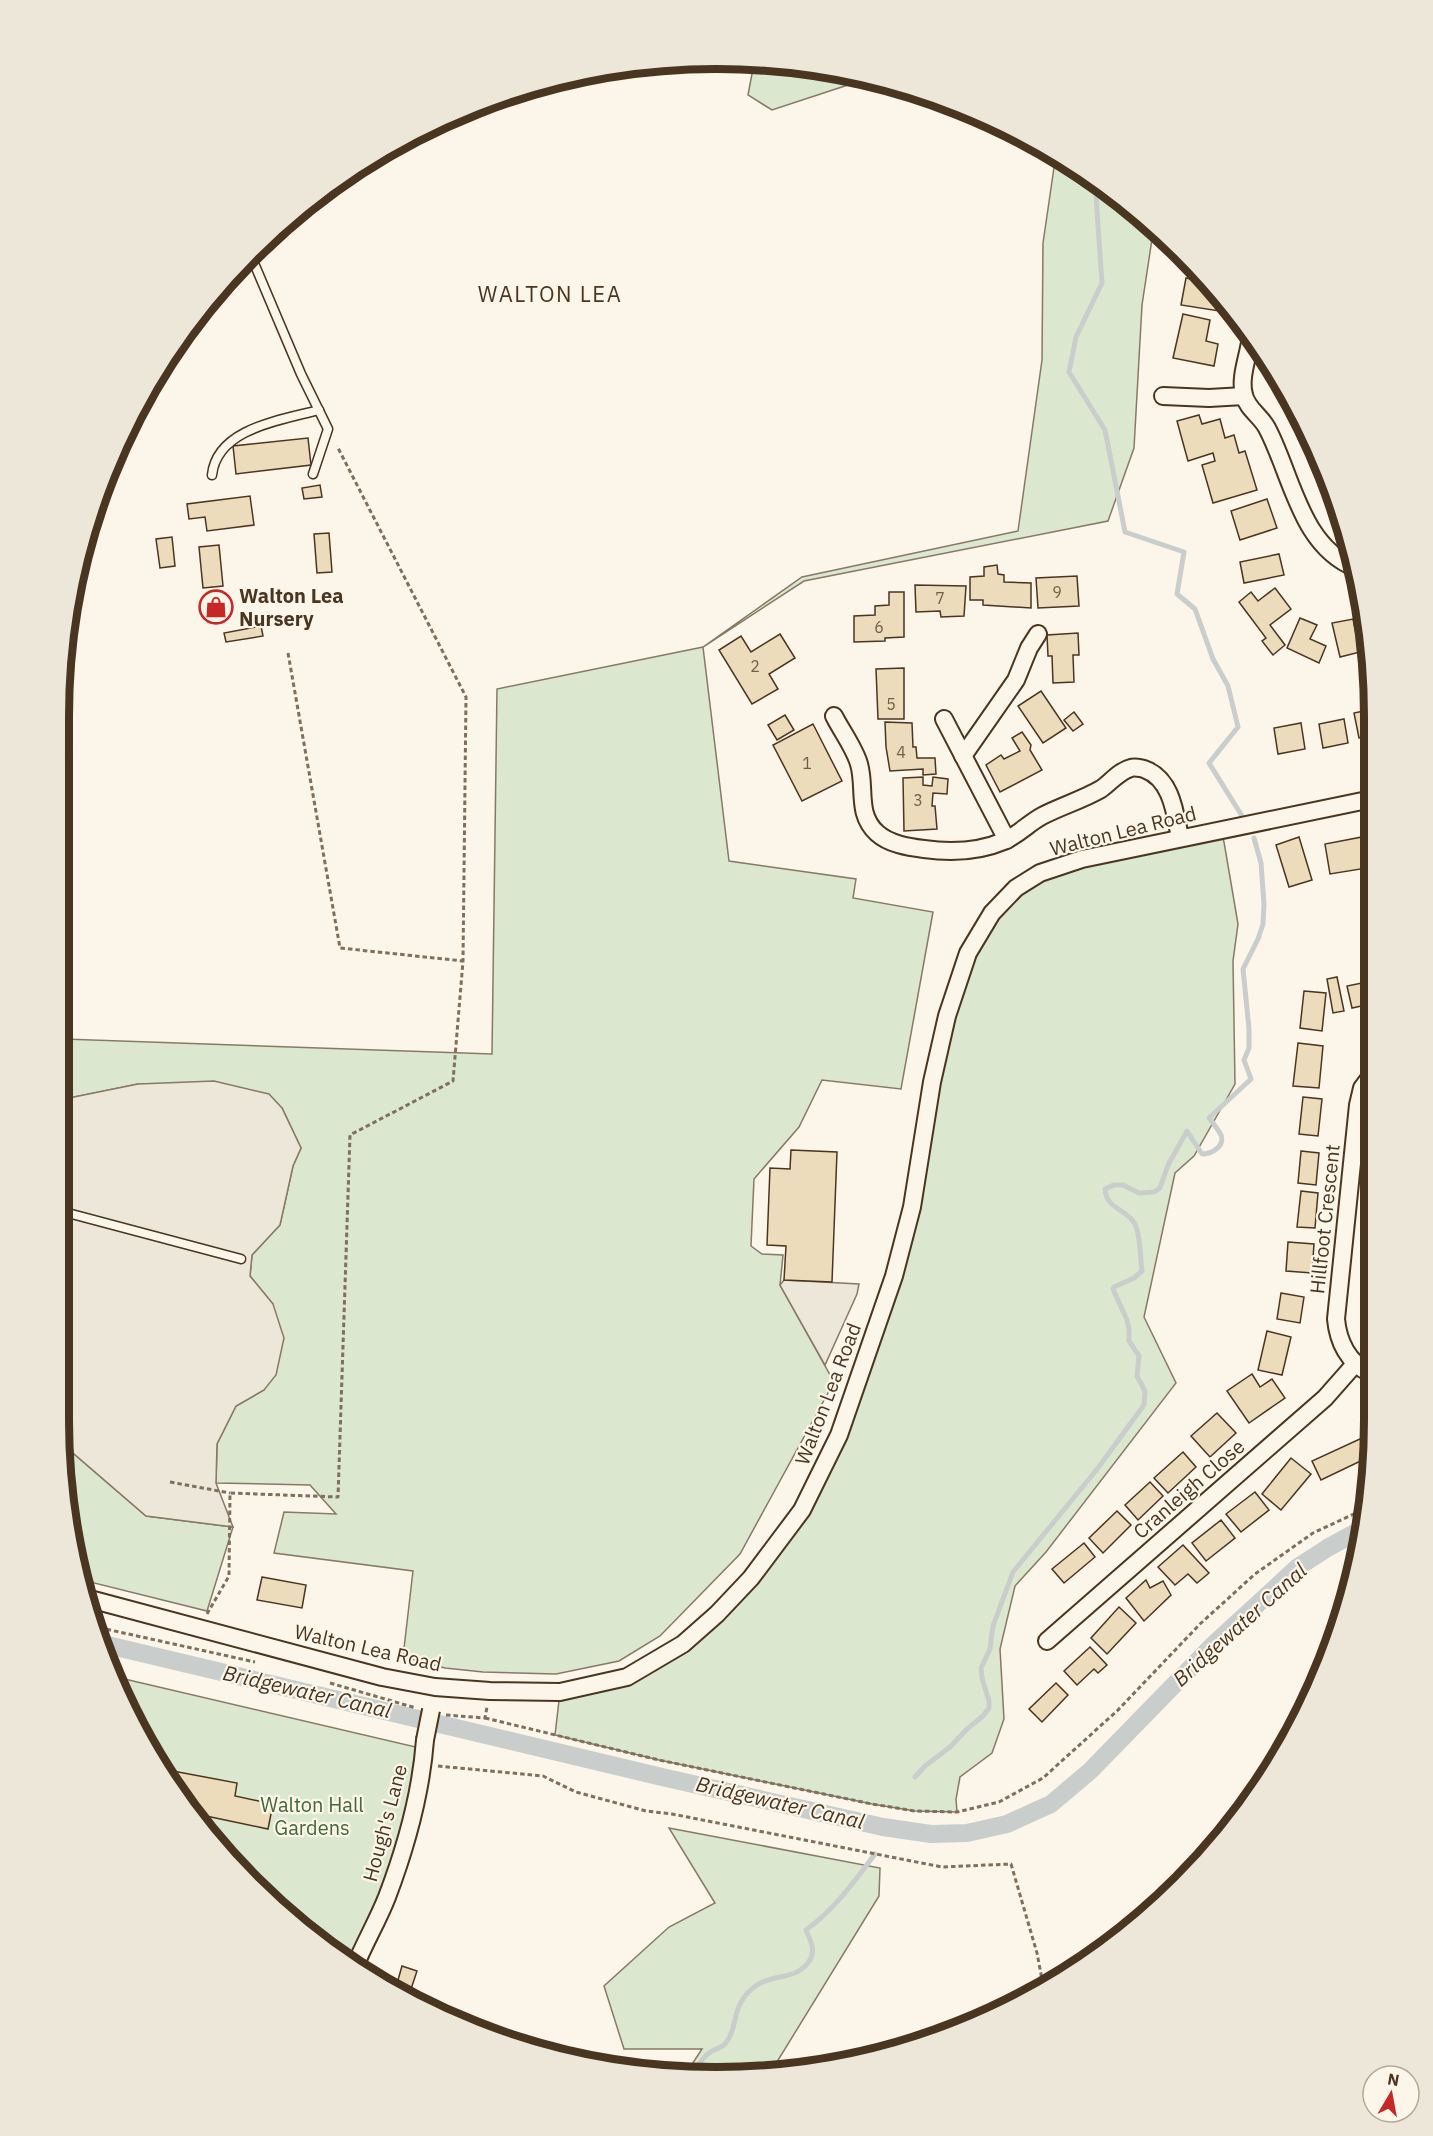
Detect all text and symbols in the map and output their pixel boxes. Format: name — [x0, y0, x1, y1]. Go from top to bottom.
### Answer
district label: WALTON LEA — [478, 279, 622, 308]
place label: Walton Lea Nursery — [239, 582, 344, 632]
house number: 9 — [1052, 582, 1062, 602]
house number: 7 — [935, 588, 945, 608]
shop icon: Walton Lea Nursery — [198, 589, 234, 625]
house number: 6 — [874, 617, 884, 637]
house number: 2 — [750, 656, 760, 676]
house number: 5 — [886, 694, 896, 714]
house number: 4 — [896, 742, 906, 762]
house number: 1 — [802, 753, 812, 773]
house number: 3 — [913, 790, 923, 810]
street label: Walton Lea Road — [1047, 799, 1199, 862]
street label: Hillfoot Crescent — [1303, 1143, 1346, 1295]
street label: Walton Lea Road — [788, 1319, 867, 1469]
street label: Cranleigh Close — [1127, 1433, 1250, 1545]
water label: Bridgewater Canal — [1166, 1556, 1313, 1692]
street label: Walton Lea Road — [292, 1617, 444, 1678]
water label: Bridgewater Canal — [220, 1658, 394, 1724]
street label: Hough's Lane — [356, 1761, 413, 1885]
water label: Bridgewater Canal — [693, 1769, 867, 1835]
park label: Walton Hall Gardens — [260, 1791, 364, 1841]
north arrow — [1361, 2064, 1421, 2124]
text: N — [1386, 2068, 1401, 2090]

